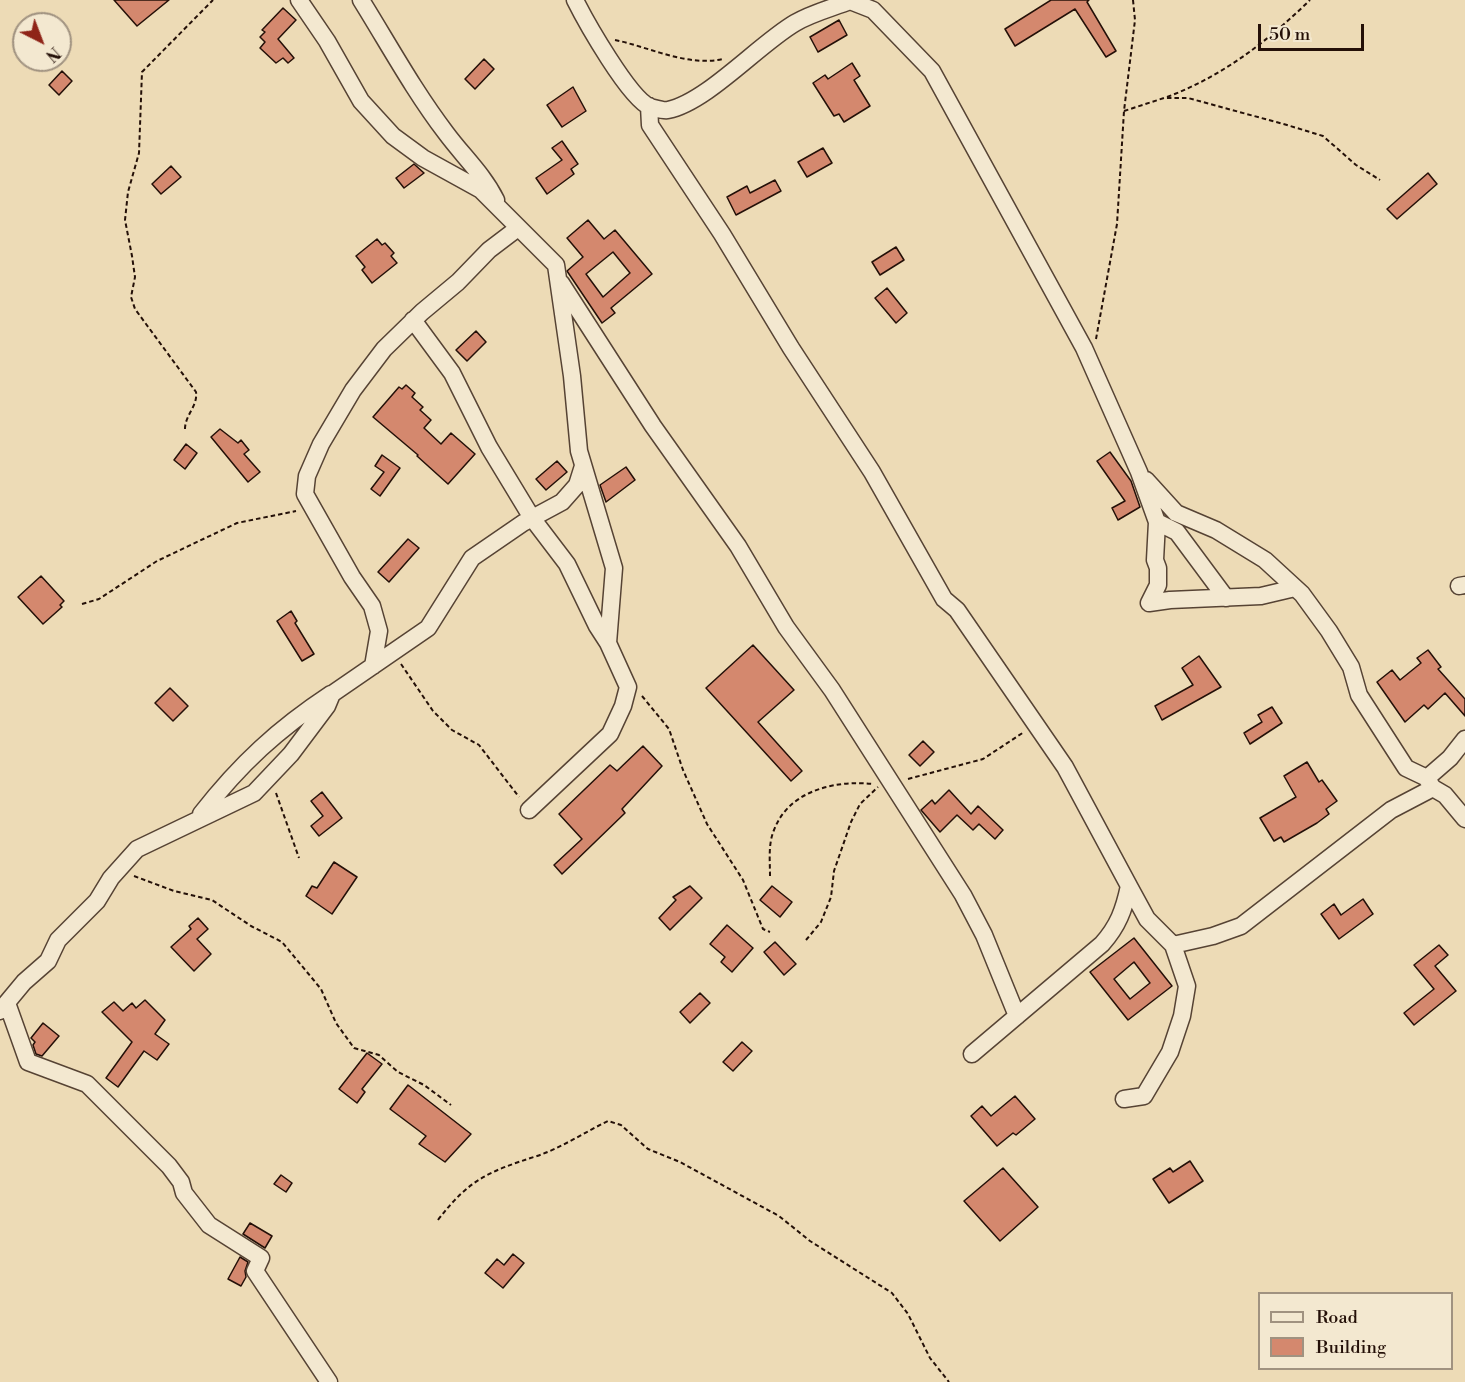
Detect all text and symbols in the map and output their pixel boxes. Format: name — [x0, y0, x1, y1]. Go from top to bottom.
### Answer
north arrow — [12, 12, 72, 72]
scale bar — [1261, 12, 1368, 50]
text: 50 m — [1269, 23, 1310, 46]
text: N — [41, 42, 64, 66]
legend — [1258, 1292, 1453, 1370]
text: Road — [1316, 1306, 1358, 1329]
text: Building — [1316, 1336, 1386, 1359]

